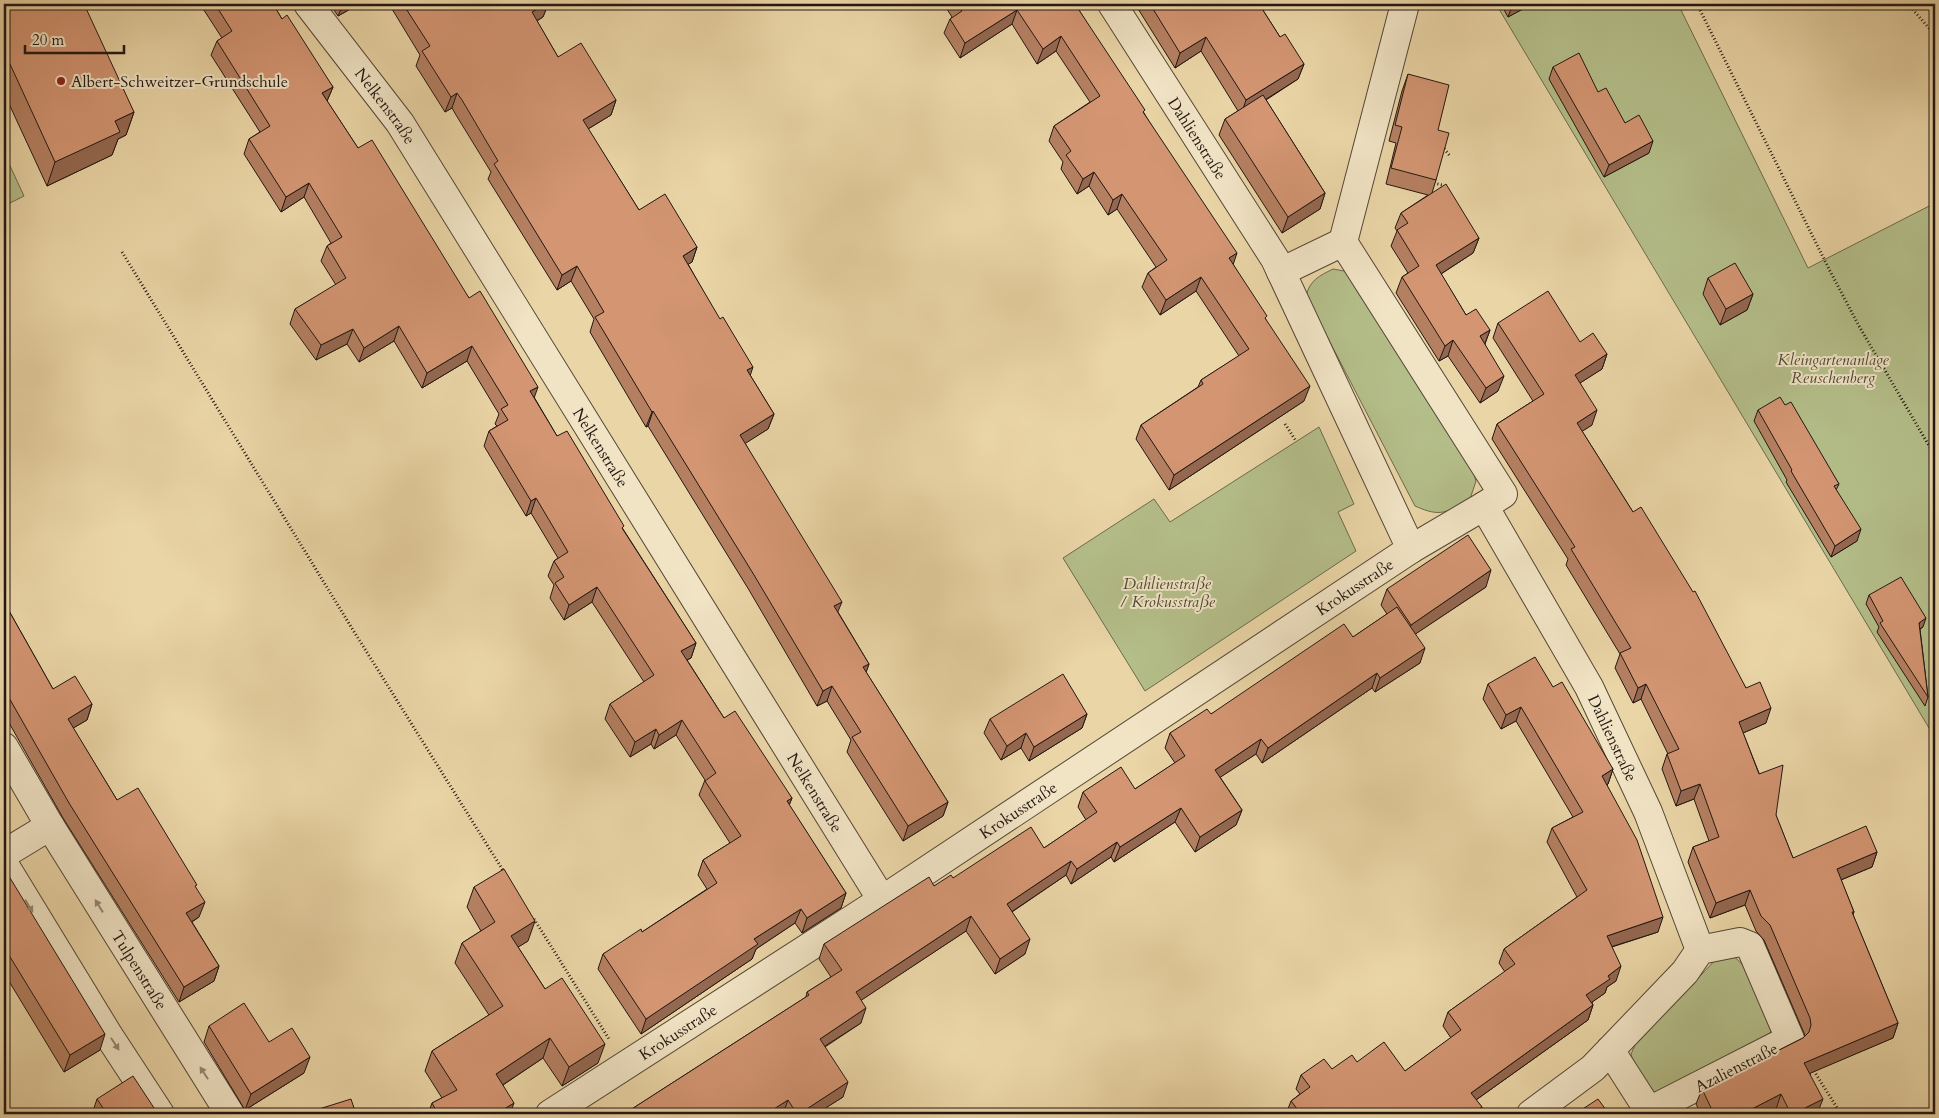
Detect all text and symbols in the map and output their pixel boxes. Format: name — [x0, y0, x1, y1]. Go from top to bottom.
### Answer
scale bar — [25, 22, 124, 54]
text: 20 m — [32, 30, 64, 50]
street label: Nelkenstraße — [349, 64, 420, 148]
place label: Albert-Schweitzer-Grundschule — [71, 71, 288, 93]
marker: Albert-Schweitzer-Grundschule — [55, 75, 67, 87]
street label: Dahlienstraße — [1162, 93, 1231, 184]
park label: Kleingartenanlage Reuschenberg — [1777, 349, 1890, 389]
street label: Nelkenstraße — [567, 404, 633, 492]
street label: Krokusstraße — [1312, 554, 1398, 621]
park label: Dahlienstraße / Krokusstraße — [1119, 573, 1216, 613]
street label: Dahlienstraße — [1582, 691, 1642, 785]
street label: Nelkenstraße — [781, 749, 847, 837]
street label: Krokusstraße — [975, 777, 1062, 845]
one-way arrow — [25, 899, 34, 912]
one-way arrow — [94, 899, 103, 913]
street label: Tulpenstraße — [106, 927, 172, 1014]
street label: Krokusstraße — [635, 999, 722, 1066]
one-way arrow — [110, 1037, 119, 1051]
street label: Azalienstraße — [1691, 1038, 1782, 1098]
one-way arrow — [199, 1067, 209, 1080]

